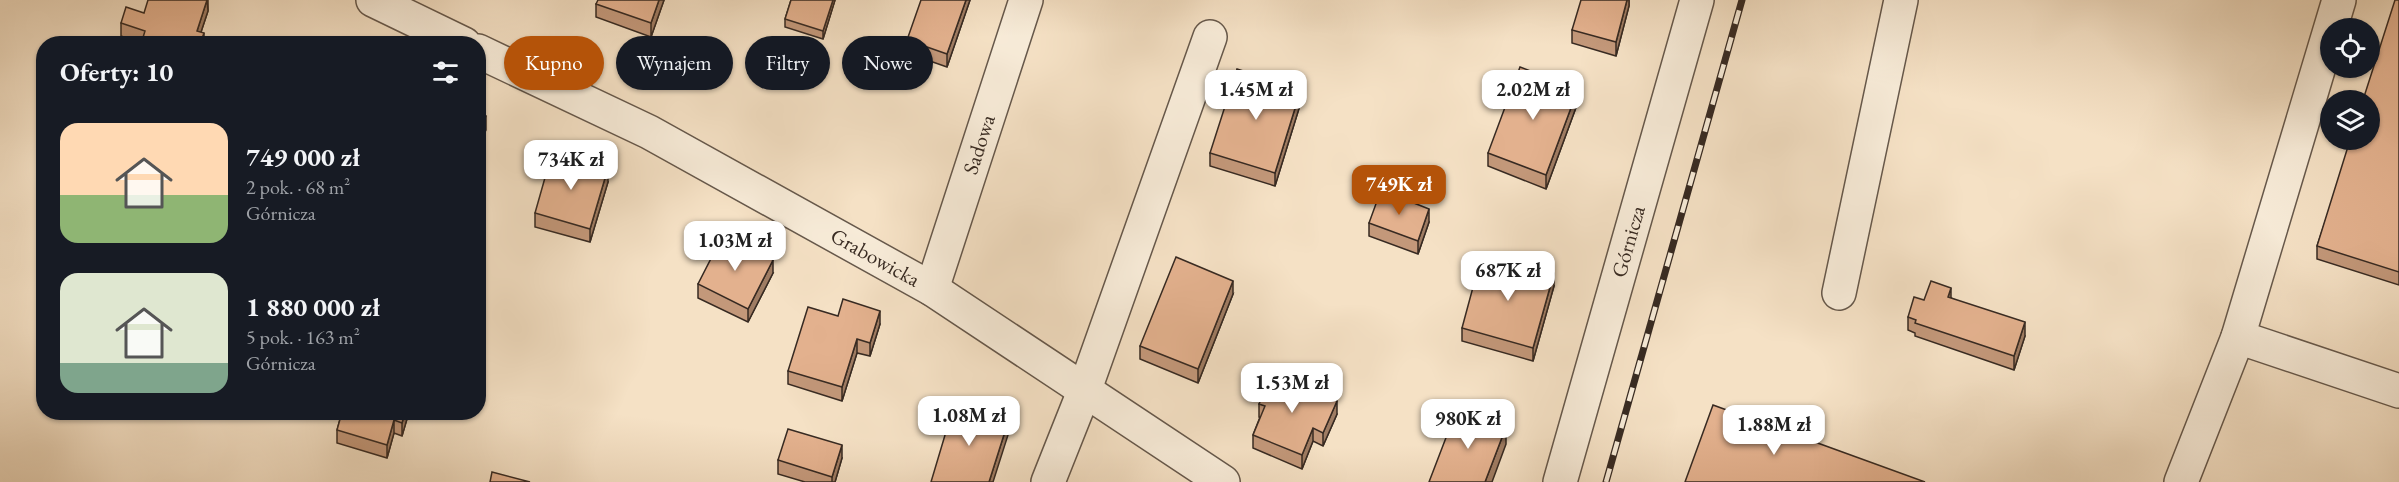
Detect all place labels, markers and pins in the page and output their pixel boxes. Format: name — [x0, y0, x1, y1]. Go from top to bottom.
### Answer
pin: 1.45M zł — [1194, 70, 1318, 121]
pin: 2.02M zł — [1471, 70, 1595, 121]
pin: 734K zł — [516, 140, 626, 191]
pin: 749K zł — [1344, 165, 1454, 216]
pin: 1.03M zł — [673, 221, 797, 272]
pin: 687K zł — [1453, 251, 1563, 302]
pin: 1.53M zł — [1230, 363, 1354, 414]
pin: 1.08M zł — [907, 396, 1031, 447]
pin: 980K zł — [1413, 399, 1523, 450]
pin: 1.88M zł — [1712, 405, 1836, 456]

